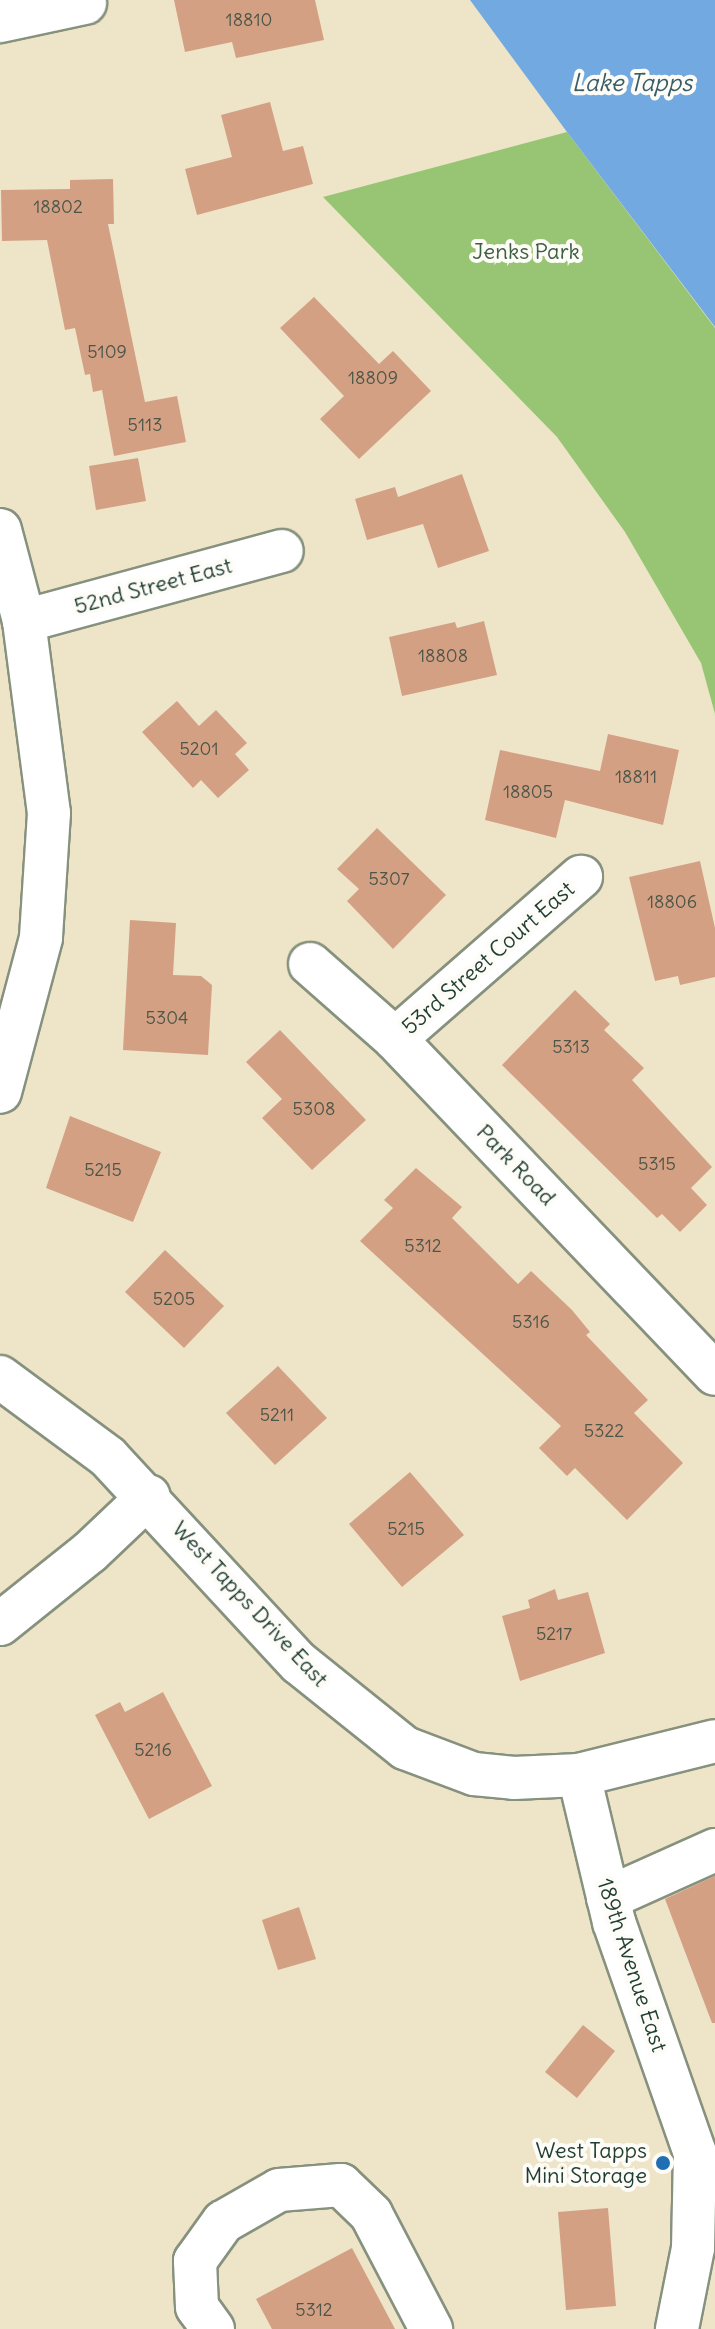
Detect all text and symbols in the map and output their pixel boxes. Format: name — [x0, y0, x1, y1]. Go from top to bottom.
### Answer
house number: 18810 — [226, 9, 272, 31]
water label: Lake Tapps — [572, 69, 692, 97]
house number: 18802 — [33, 196, 83, 218]
park label: Jenks Park — [472, 239, 580, 265]
house number: 5109 — [87, 341, 127, 363]
house number: 18809 — [348, 367, 398, 389]
house number: 5113 — [128, 414, 162, 436]
street label: 52nd Street East — [71, 552, 235, 620]
house number: 18808 — [418, 645, 468, 667]
house number: 5201 — [179, 738, 219, 760]
house number: 18811 — [615, 766, 657, 788]
house number: 18805 — [503, 781, 553, 803]
house number: 5307 — [369, 868, 409, 890]
street label: 53rd Street Court East — [396, 876, 580, 1040]
house number: 18806 — [647, 891, 697, 913]
house number: 5304 — [146, 1007, 188, 1029]
house number: 5313 — [552, 1036, 590, 1058]
house number: 5308 — [293, 1098, 335, 1120]
street label: Park Road — [471, 1119, 561, 1211]
house number: 5315 — [638, 1153, 676, 1175]
house number: 5215 — [84, 1159, 122, 1181]
house number: 5312 — [404, 1235, 442, 1257]
house number: 5205 — [153, 1288, 195, 1310]
house number: 5316 — [512, 1311, 550, 1333]
house number: 5211 — [260, 1404, 294, 1426]
house number: 5322 — [584, 1420, 624, 1442]
street label: West Tapps Drive East — [167, 1516, 333, 1692]
house number: 5215 — [387, 1518, 425, 1540]
house number: 5217 — [536, 1623, 572, 1645]
house number: 5216 — [134, 1739, 172, 1761]
street label: 189th Avenue East — [591, 1875, 673, 2055]
place label: West Tapps Mini Storage — [524, 2137, 647, 2188]
marker: West Tapps Mini Storage — [654, 2154, 672, 2172]
house number: 5312 — [295, 2299, 333, 2321]

